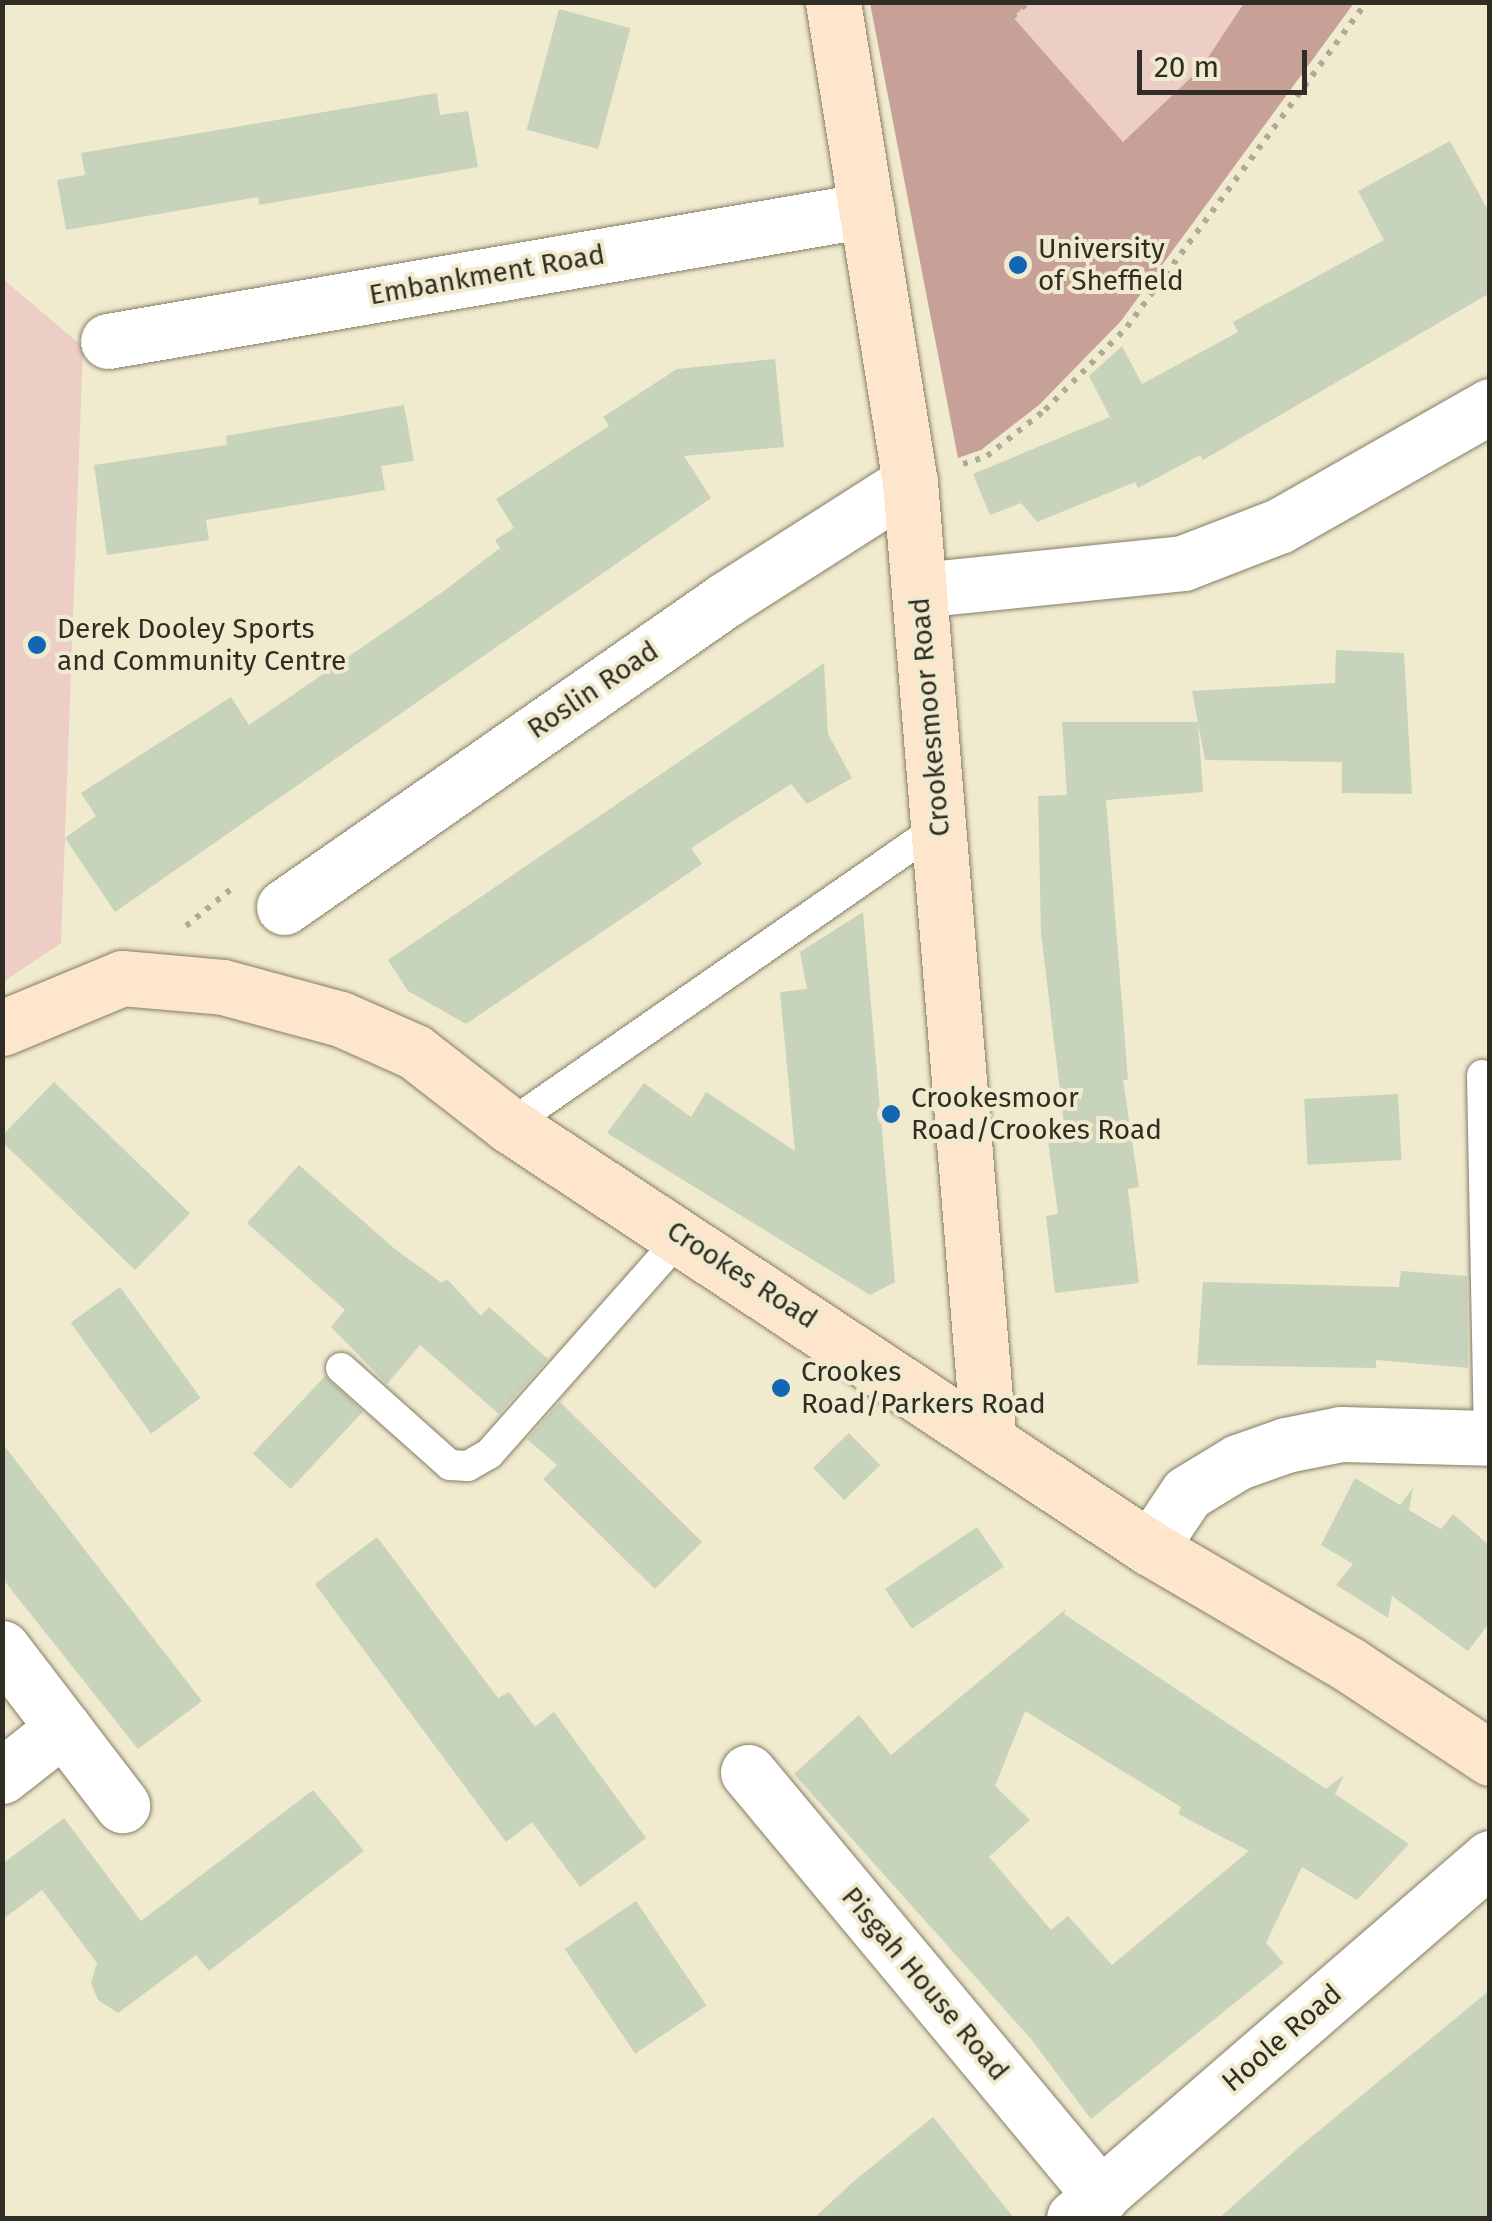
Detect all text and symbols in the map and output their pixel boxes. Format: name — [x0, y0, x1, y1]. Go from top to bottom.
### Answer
scale bar — [1142, 30, 1312, 92]
text: 20 m — [1154, 49, 1219, 85]
place label: University of Sheffield — [1038, 232, 1184, 298]
street label: Embankment Road — [367, 238, 607, 312]
marker: University of Sheffield — [1007, 254, 1029, 276]
street label: Crookesmoor Road — [903, 596, 957, 838]
place label: Derek Dooley Sports and Community Centre — [57, 612, 346, 678]
marker: Derek Dooley Sports and Community Centre — [26, 634, 48, 656]
street label: Roslin Road — [521, 634, 665, 746]
place label: Crookesmoor Road/Crookes Road — [911, 1081, 1162, 1147]
marker: Crookesmoor Road/Crookes Road — [880, 1103, 902, 1125]
street label: Crookes Road — [661, 1214, 823, 1336]
place label: Crookes Road/Parkers Road — [801, 1355, 1046, 1421]
marker: Crookes Road/Parkers Road — [770, 1377, 792, 1399]
street label: Pisgah House Road — [834, 1880, 1016, 2088]
street label: Hoole Road — [1215, 1977, 1349, 2099]

